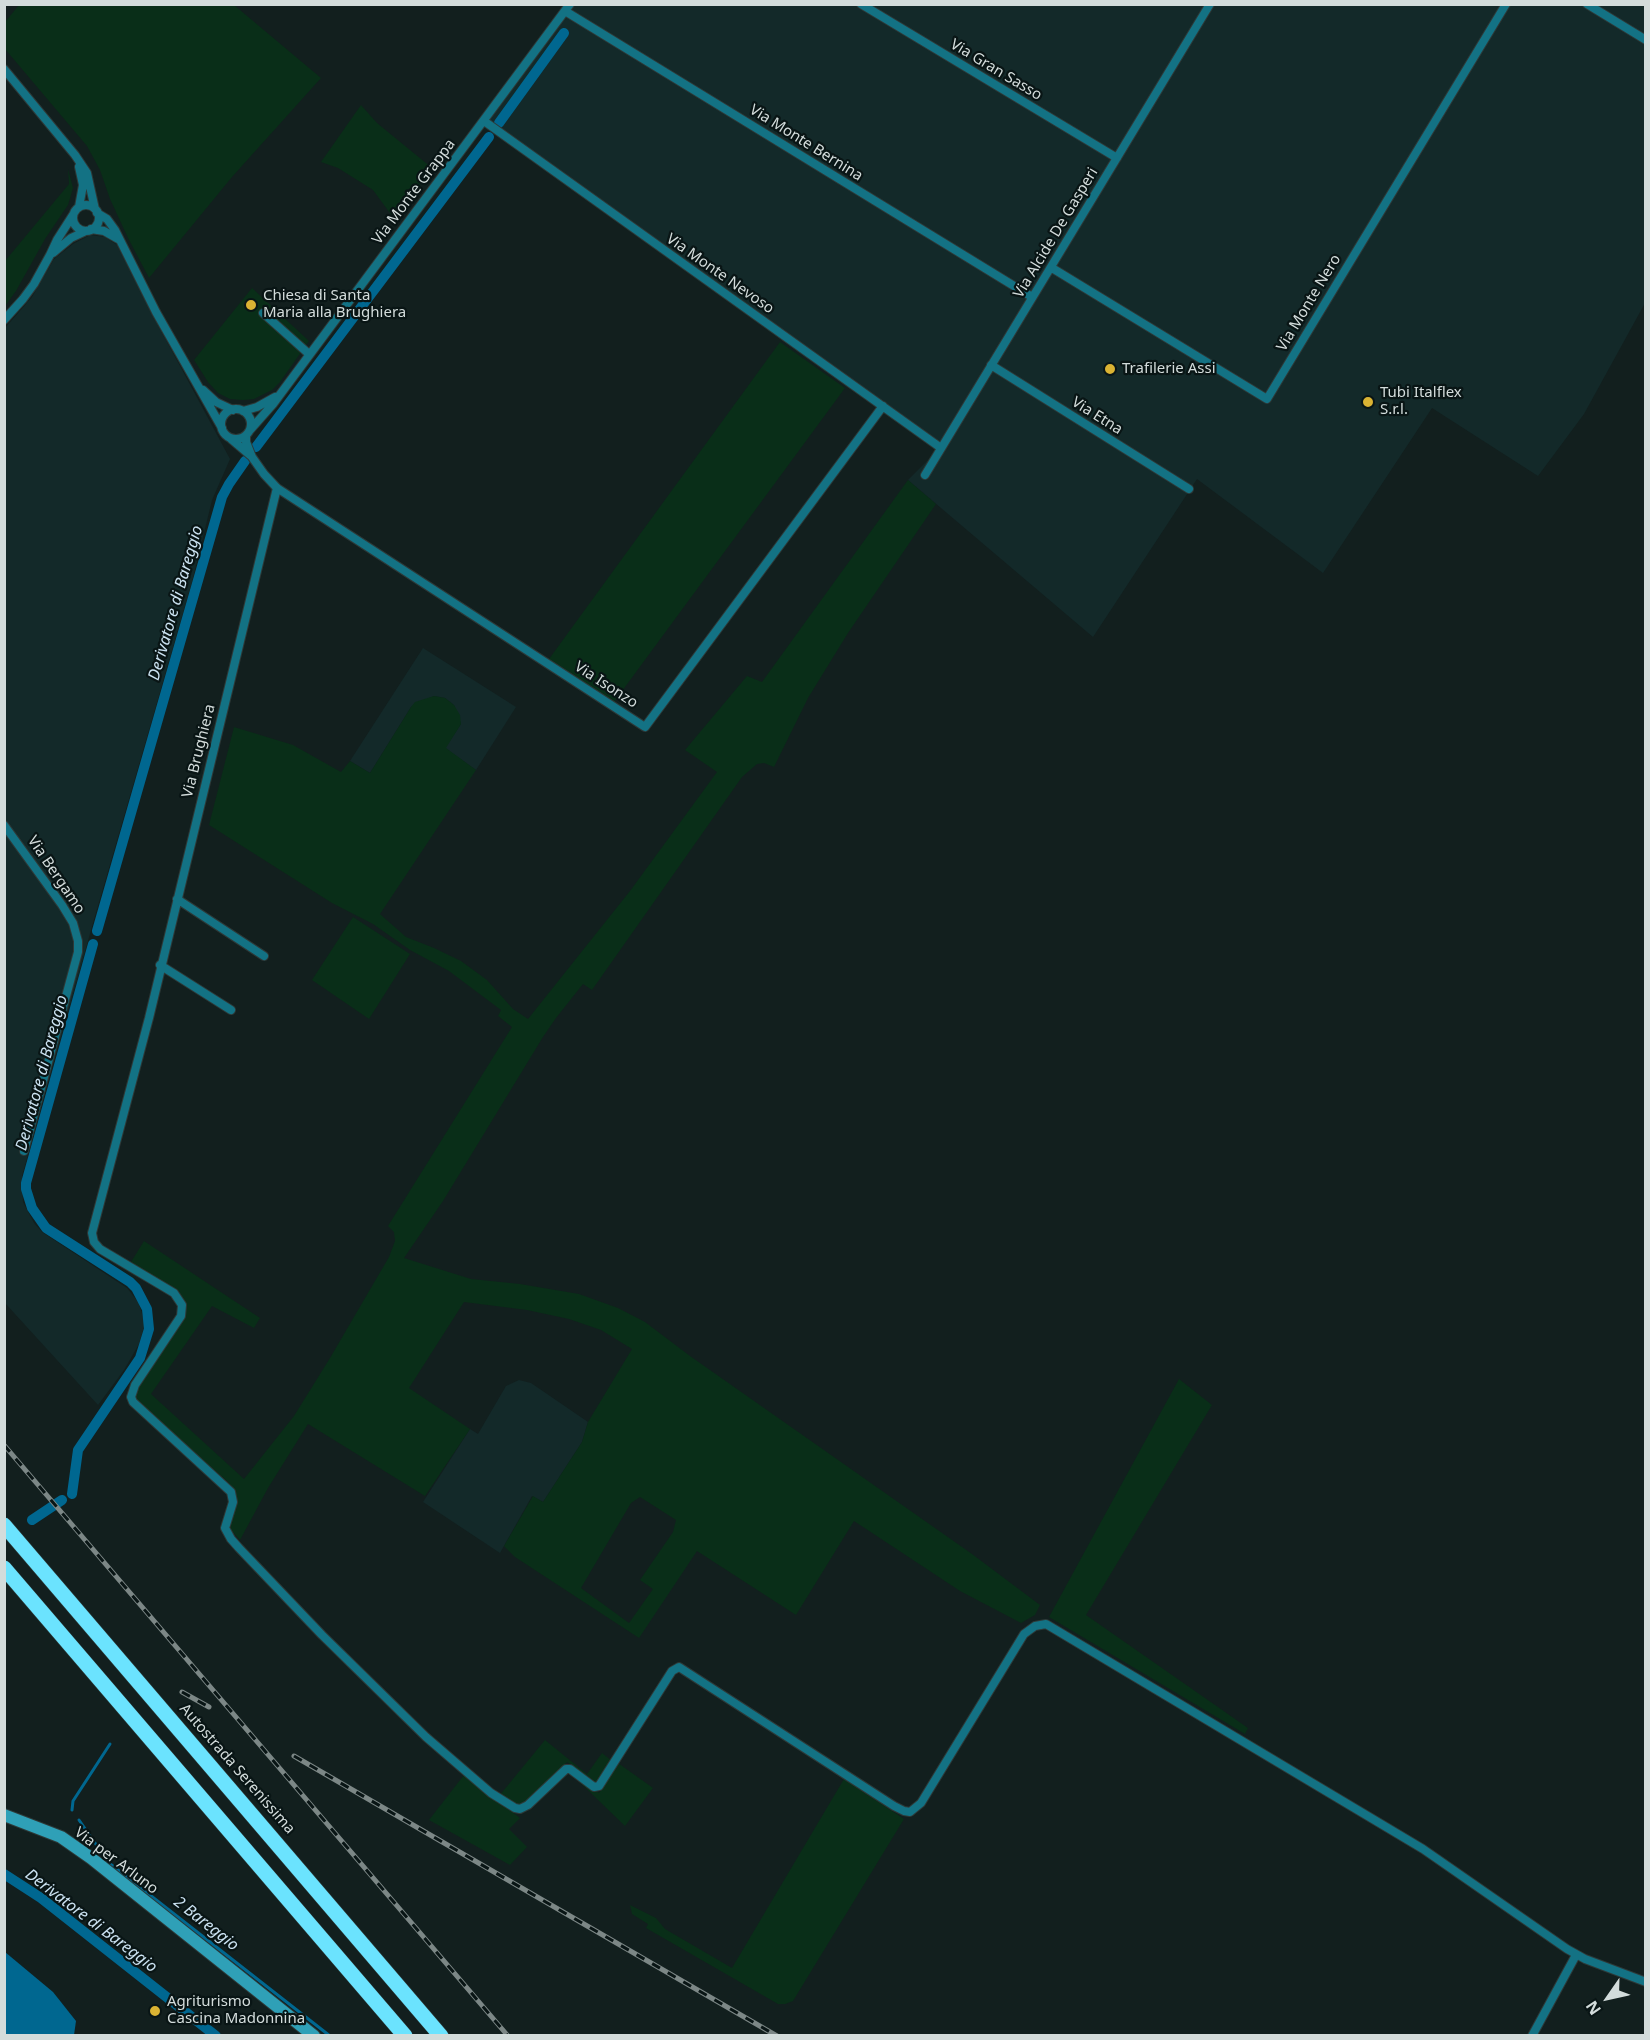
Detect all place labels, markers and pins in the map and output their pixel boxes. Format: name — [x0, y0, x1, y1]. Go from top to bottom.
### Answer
place label: Chiesa di Santa Maria alla Brughiera — [263, 287, 406, 322]
marker: Chiesa di Santa Maria alla Brughiera — [244, 298, 258, 312]
place label: Trafilerie Assi — [1122, 360, 1216, 378]
marker: Trafilerie Assi — [1103, 362, 1117, 376]
place label: Tubi Italflex S.r.l. — [1380, 384, 1462, 419]
marker: Tubi Italflex S.r.l. — [1361, 395, 1375, 409]
place label: Agriturismo Cascina Madonnina — [167, 1993, 305, 2028]
marker: Agriturismo Cascina Madonnina — [148, 2004, 162, 2018]

